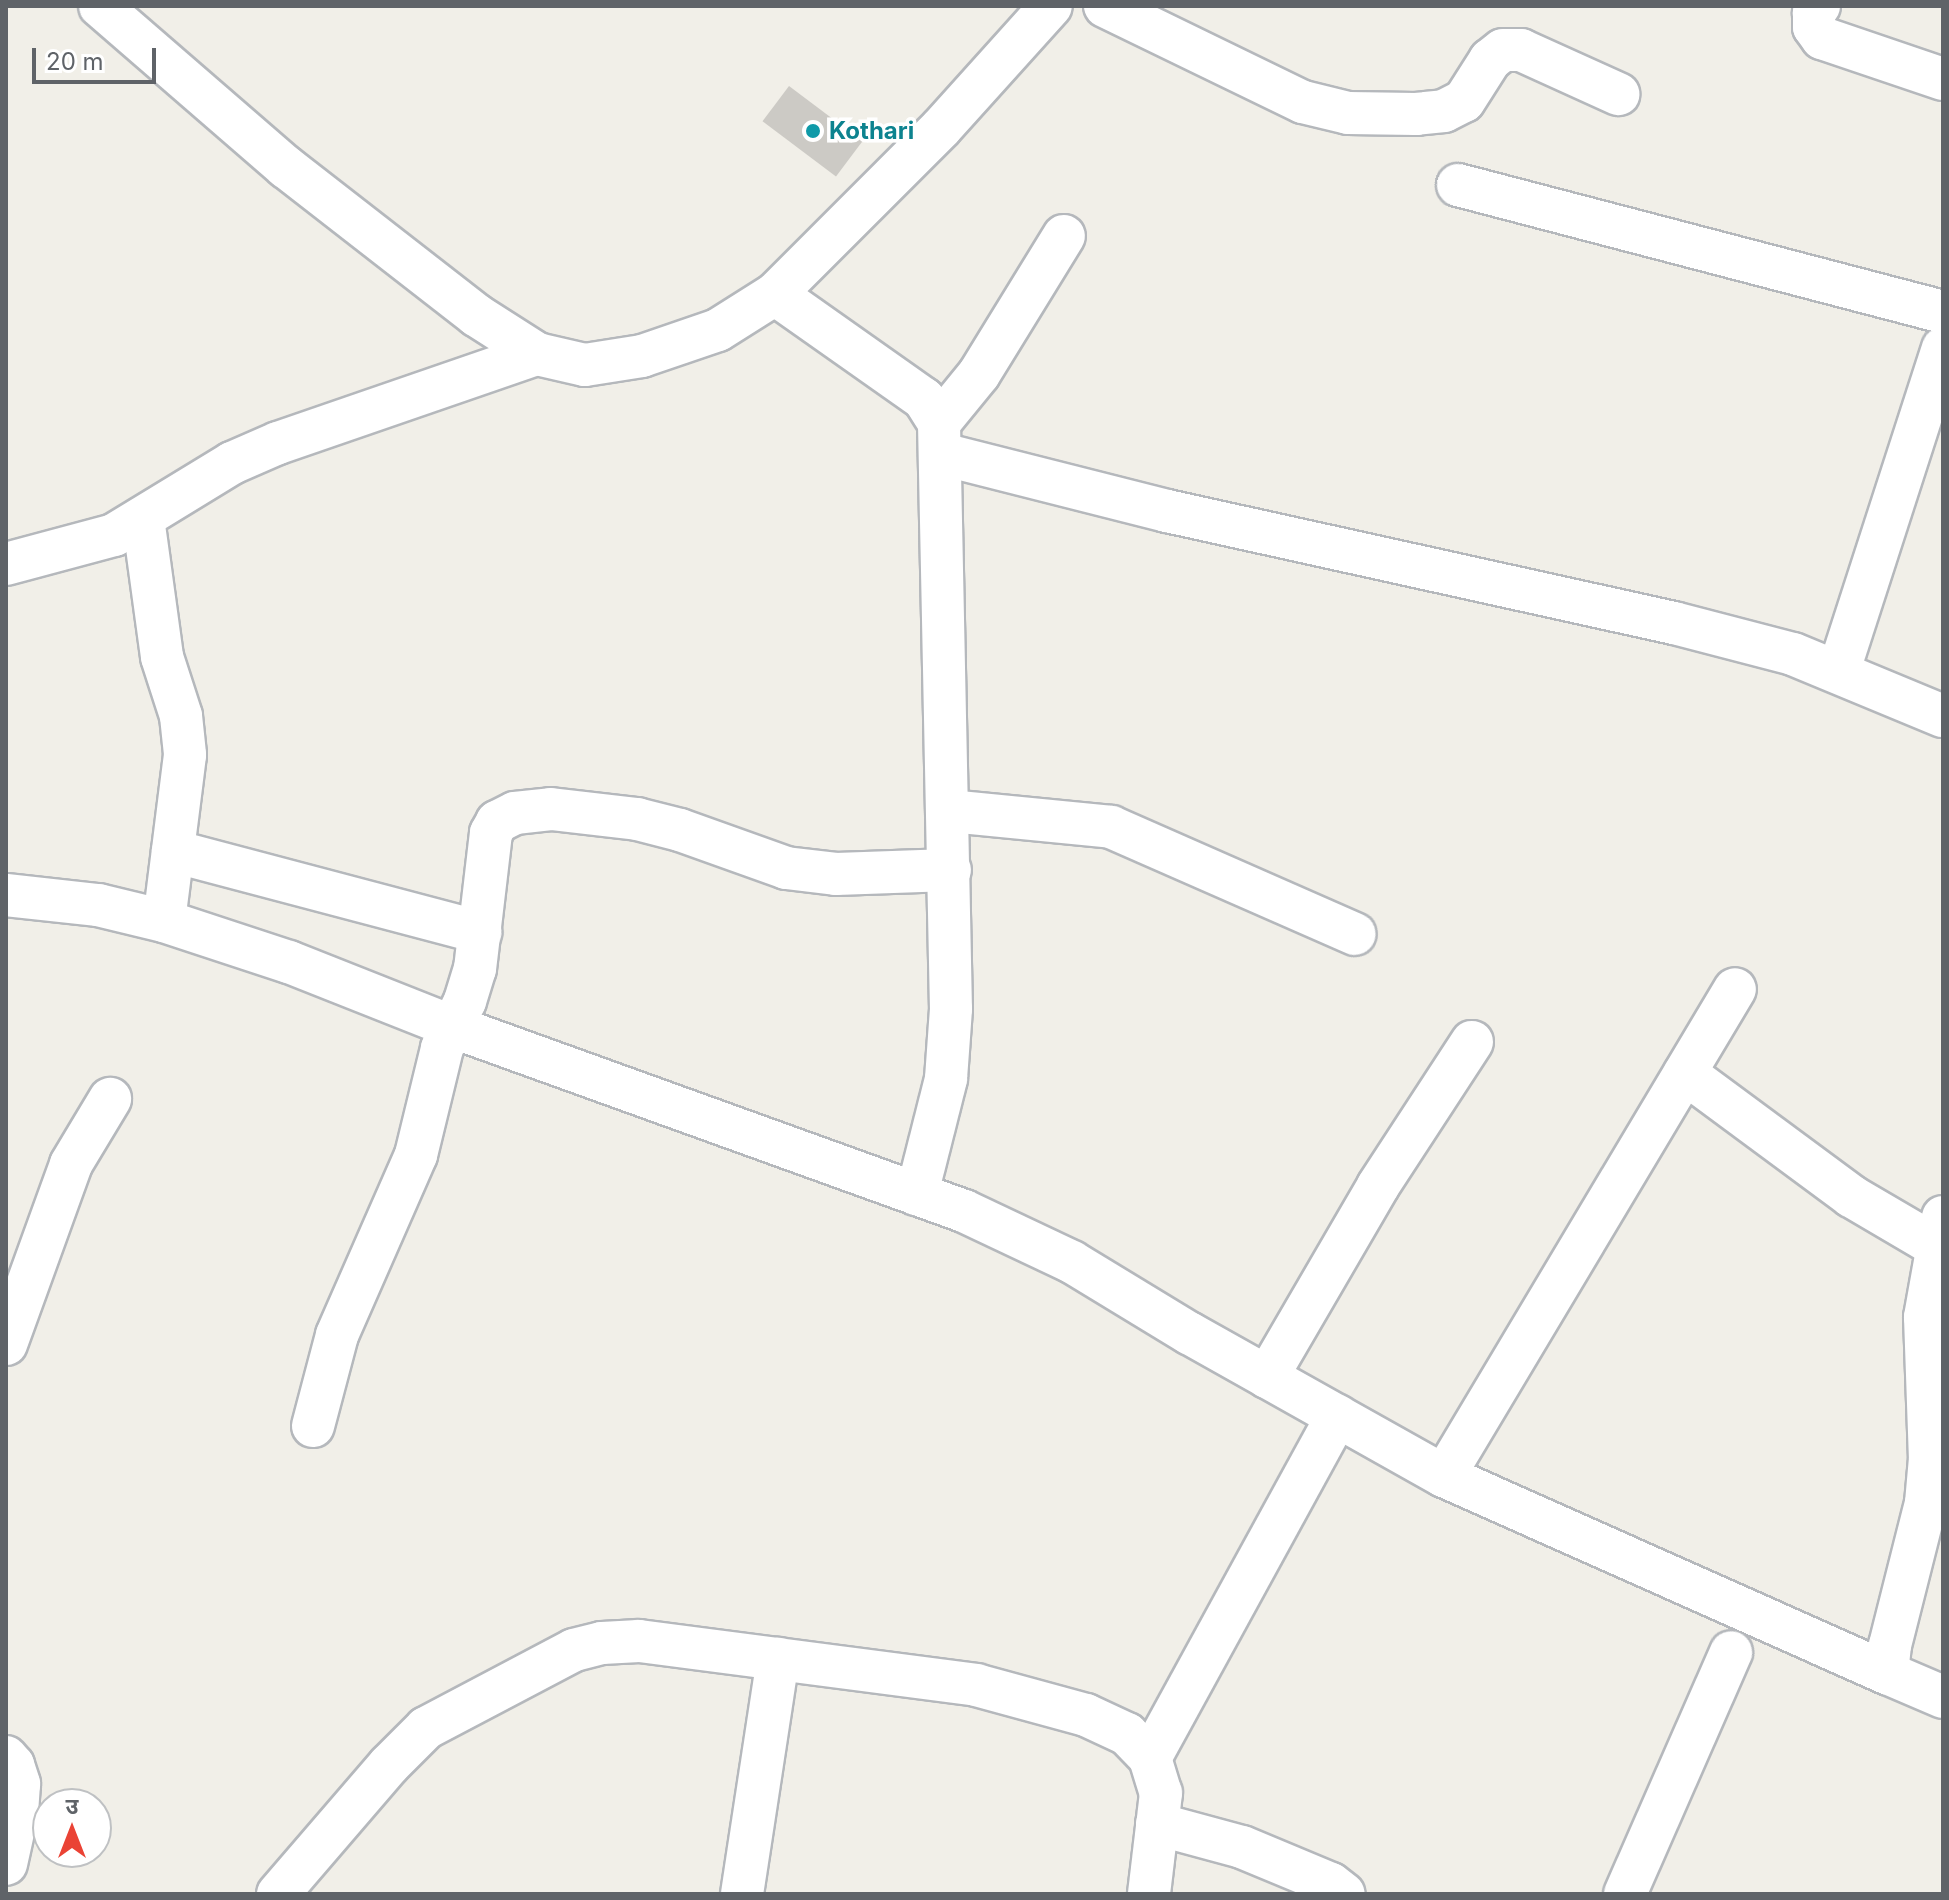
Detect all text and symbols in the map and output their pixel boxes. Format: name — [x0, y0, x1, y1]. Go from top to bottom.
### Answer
scale bar — [36, 32, 160, 82]
text: 20 m — [46, 47, 104, 76]
place label: Kothari — [829, 117, 914, 145]
marker: Kothari — [804, 122, 822, 140]
north arrow — [32, 1788, 112, 1868]
text: उ — [66, 1793, 78, 1819]

